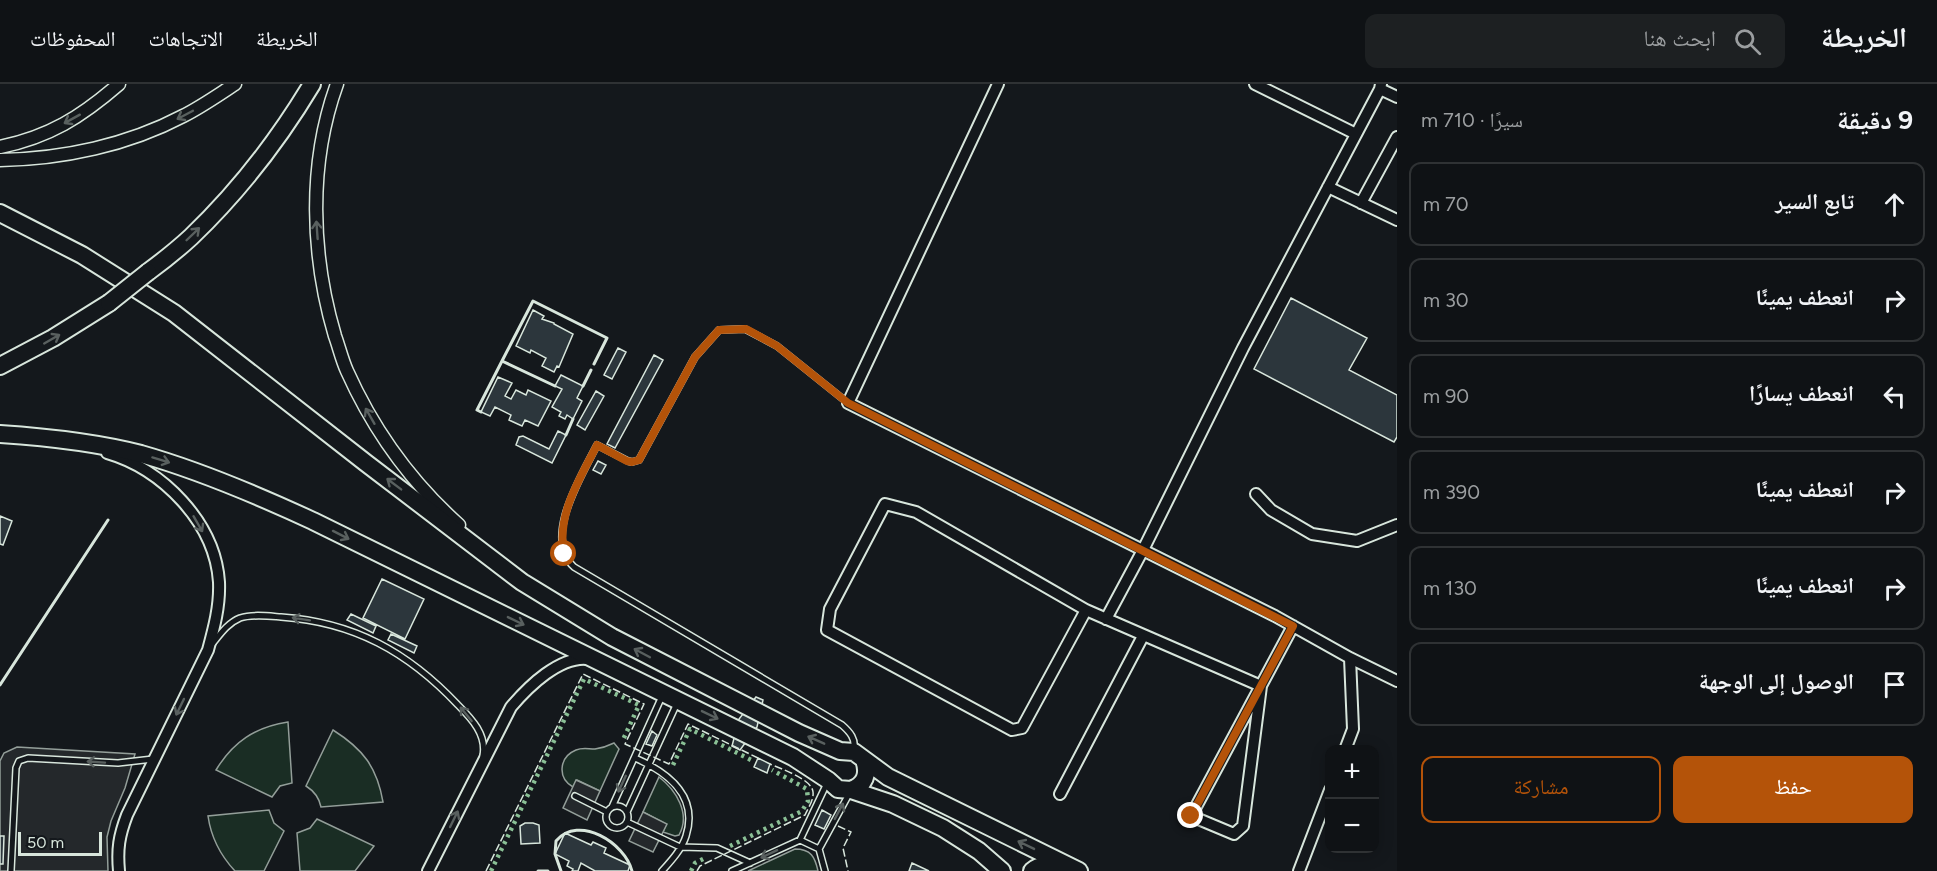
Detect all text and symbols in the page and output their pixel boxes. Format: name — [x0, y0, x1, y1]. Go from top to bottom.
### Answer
search box — [1365, 14, 1785, 68]
text: الخريطة — [1821, 20, 1907, 54]
text: ابحث هنا — [1644, 25, 1716, 52]
icon: search — [1731, 25, 1764, 58]
text: المحفوظات — [30, 26, 115, 51]
text: الاتجاهات — [148, 26, 223, 51]
text: الخريطة — [256, 26, 318, 51]
text: 9 دقيقة — [1837, 104, 1913, 136]
text: سيرًا · 710 m — [1421, 108, 1523, 132]
one-way arrow — [176, 110, 194, 121]
one-way arrow — [64, 114, 81, 126]
text: تابع السير — [1775, 188, 1854, 215]
icon: ahead — [1878, 188, 1911, 221]
text: 70 m — [1423, 192, 1469, 216]
one-way arrow — [311, 221, 322, 241]
one-way arrow — [185, 227, 200, 242]
text: انعطف يمينًا — [1755, 284, 1854, 311]
icon: right — [1878, 284, 1911, 317]
text: 30 m — [1423, 288, 1469, 312]
one-way arrow — [43, 332, 60, 344]
text: انعطف يسارًا — [1749, 380, 1854, 407]
icon: left — [1878, 380, 1911, 413]
text: 90 m — [1423, 384, 1469, 408]
one-way arrow — [364, 408, 376, 425]
one-way arrow — [151, 455, 170, 466]
text: انعطف يمينًا — [1755, 476, 1854, 503]
icon: right — [1878, 476, 1911, 509]
one-way arrow — [386, 478, 402, 491]
text: 390 m — [1423, 480, 1480, 504]
one-way arrow — [192, 515, 204, 532]
one-way arrow — [332, 529, 350, 541]
route start — [550, 540, 576, 566]
text: انعطف يمينًا — [1755, 572, 1854, 599]
icon: right — [1878, 572, 1911, 605]
text: 130 m — [1423, 576, 1477, 600]
one-way arrow — [292, 614, 312, 625]
one-way arrow — [507, 615, 525, 627]
one-way arrow — [633, 647, 651, 658]
text: الوصول إلى الوجهة — [1699, 668, 1854, 695]
icon: arrive — [1878, 668, 1911, 701]
one-way arrow — [174, 698, 186, 716]
one-way arrow — [459, 707, 473, 722]
one-way arrow — [701, 710, 719, 722]
one-way arrow — [807, 734, 825, 746]
map controls — [1325, 745, 1379, 853]
button: + — [1325, 745, 1379, 799]
one-way arrow — [87, 756, 107, 767]
button: مشاركة — [1421, 756, 1661, 823]
button: حفظ — [1673, 756, 1913, 823]
one-way arrow — [616, 775, 628, 793]
button: − — [1325, 799, 1379, 853]
route end — [1177, 802, 1203, 828]
one-way arrow — [833, 803, 845, 820]
one-way arrow — [449, 810, 461, 828]
scale bar — [18, 829, 102, 856]
text: 50 m — [27, 833, 64, 852]
one-way arrow — [1018, 839, 1036, 850]
one-way arrow — [760, 849, 778, 861]

